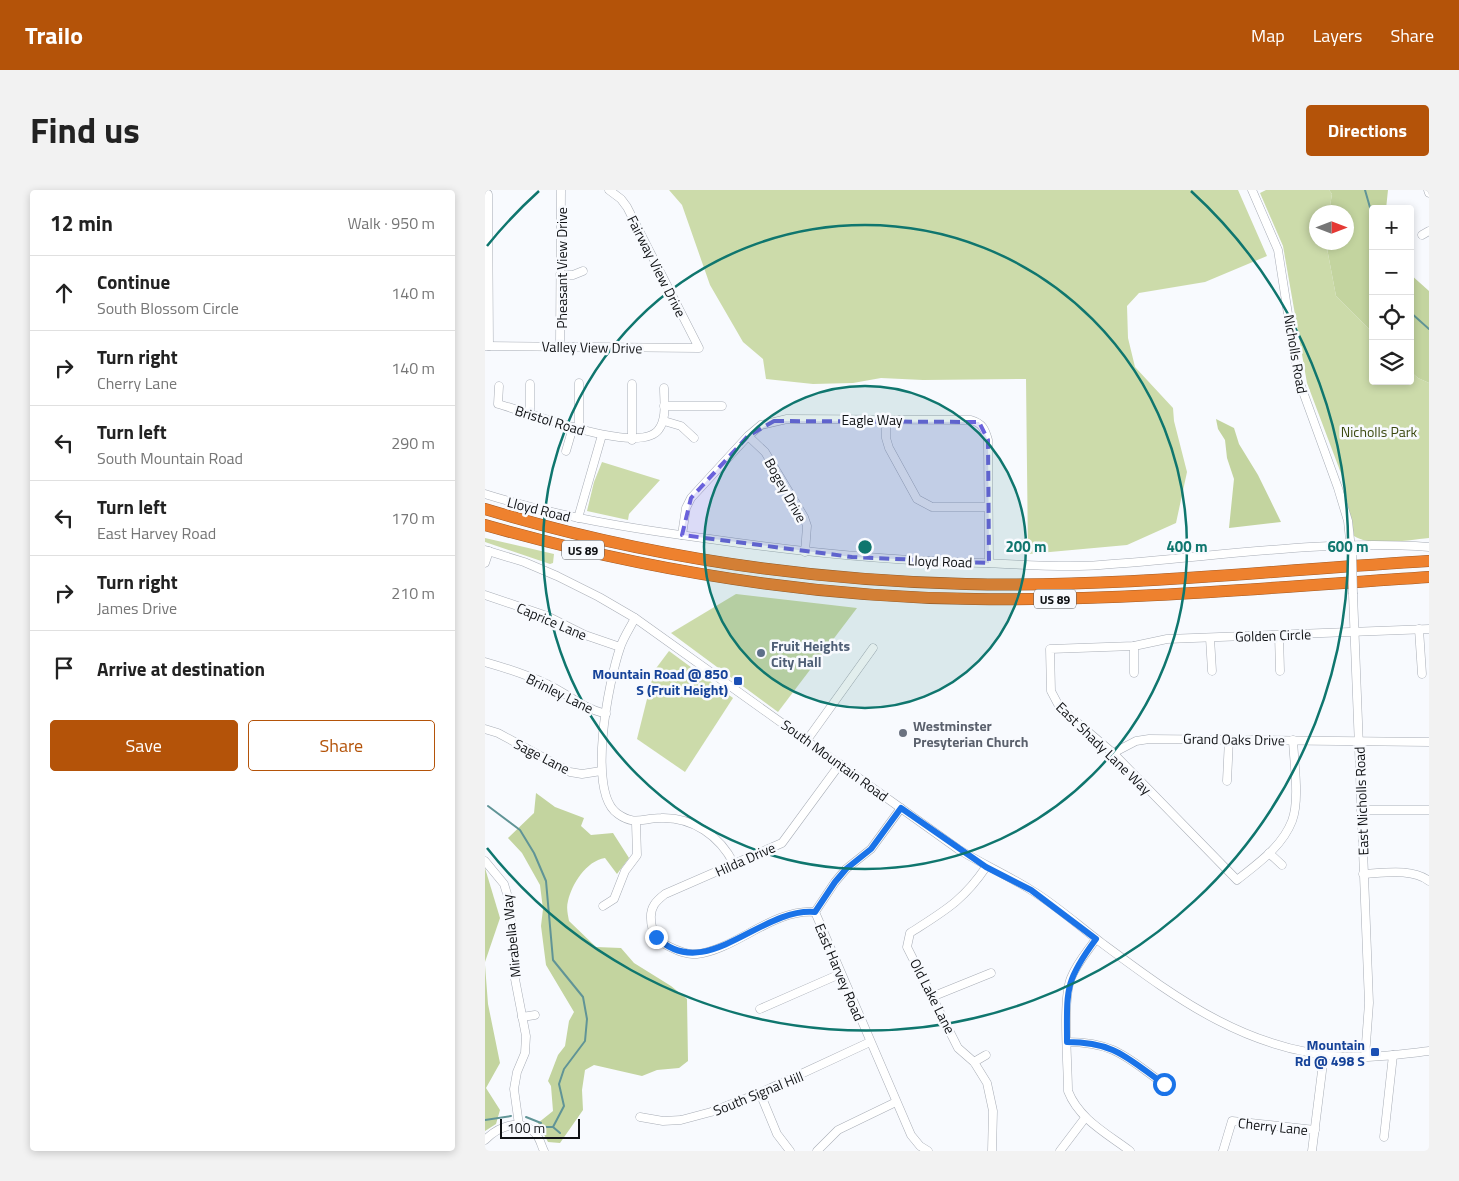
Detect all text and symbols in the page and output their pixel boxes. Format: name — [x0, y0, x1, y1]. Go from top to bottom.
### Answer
text: Trailo — [25, 17, 83, 53]
text: Map — [1251, 22, 1285, 49]
text: Layers — [1313, 22, 1362, 49]
text: Share — [1390, 22, 1434, 49]
text: Find us — [30, 103, 140, 157]
button: Directions — [1306, 105, 1429, 156]
north arrow — [1309, 205, 1354, 250]
map controls — [1369, 205, 1414, 385]
button: + — [1369, 205, 1414, 250]
text: 12 min — [50, 207, 113, 239]
street label: Pheasant View Drive — [551, 207, 572, 329]
text: Walk · 950 m — [347, 211, 435, 235]
street label: Fairway View Drive — [622, 211, 692, 321]
button: − — [1369, 250, 1414, 295]
text: Continue — [97, 267, 170, 296]
icon: ahead — [50, 279, 78, 307]
text: 140 m — [391, 281, 435, 305]
button: locate — [1369, 295, 1414, 340]
text: South Blossom Circle — [97, 296, 239, 320]
street label: Nicholls Road — [1279, 313, 1313, 395]
street label: Valley View Drive — [542, 336, 642, 358]
button: layers — [1369, 340, 1414, 385]
text: Turn right — [97, 342, 178, 371]
icon: right — [50, 354, 78, 382]
text: 140 m — [391, 356, 435, 380]
text: Cherry Lane — [97, 371, 177, 395]
street label: Bristol Road — [513, 399, 587, 441]
street label: Eagle Way — [841, 409, 903, 430]
text: Turn left — [97, 417, 167, 446]
park label: Nicholls Park — [1341, 421, 1417, 442]
icon: left — [50, 429, 78, 457]
text: 290 m — [391, 431, 435, 455]
text: South Mountain Road — [97, 446, 243, 470]
street label: Bogey Drive — [760, 454, 812, 526]
street label: Lloyd Road — [505, 491, 573, 527]
text: Turn left — [97, 492, 167, 521]
icon: left — [50, 504, 78, 532]
text: 170 m — [391, 506, 435, 530]
text: East Harvey Road — [97, 521, 216, 545]
text: 200 m — [1005, 535, 1047, 558]
text: 400 m — [1166, 535, 1208, 558]
text: 600 m — [1327, 535, 1369, 558]
centre of rings — [856, 538, 874, 556]
road number: US 89 — [562, 540, 604, 560]
street label: Lloyd Road — [907, 549, 973, 573]
text: Turn right — [97, 567, 178, 596]
icon: right — [50, 579, 78, 607]
text: 210 m — [391, 581, 435, 605]
road number: US 89 — [1034, 589, 1076, 608]
text: James Drive — [97, 596, 177, 620]
street label: Caprice Lane — [514, 597, 590, 645]
street label: Golden Circle — [1235, 623, 1311, 647]
place label: Fruit Heights City Hall — [771, 635, 850, 672]
marker: Fruit Heights City Hall — [755, 647, 767, 659]
icon: arrive — [50, 654, 78, 682]
text: Arrive at destination — [97, 654, 265, 683]
place label: Mountain Road @ 850 S (Fruit Height) — [592, 663, 728, 700]
street label: Brinley Lane — [523, 668, 597, 718]
marker: Mountain Road @ 850 S (Fruit Height) — [732, 675, 744, 687]
street label: East Shady Lane Way — [1051, 697, 1157, 799]
street label: South Mountain Road — [777, 714, 893, 806]
place label: Westminster Presyterian Church — [913, 715, 1028, 752]
button: Save — [50, 720, 238, 771]
button: Share — [248, 720, 435, 771]
marker: Westminster Presyterian Church — [897, 727, 909, 739]
street label: Grand Oaks Drive — [1183, 728, 1285, 750]
street label: Sage Lane — [510, 733, 574, 779]
street label: East Nicholls Road — [1349, 746, 1373, 856]
street label: Hilda Drive — [712, 836, 778, 882]
street label: Mirabella Way — [496, 893, 526, 979]
street label: East Harvey Road — [810, 920, 870, 1024]
route end — [645, 926, 668, 949]
street label: Old Lake Lane — [905, 955, 961, 1037]
place label: Mountain Rd @ 498 S — [1295, 1034, 1365, 1071]
marker: Mountain Rd @ 498 S — [1369, 1046, 1381, 1058]
street label: South Signal Hill — [710, 1065, 806, 1121]
route start — [1153, 1073, 1176, 1096]
street label: Cherry Lane — [1237, 1112, 1309, 1140]
scale bar — [500, 1116, 580, 1139]
text: 100 m — [507, 1117, 545, 1138]

